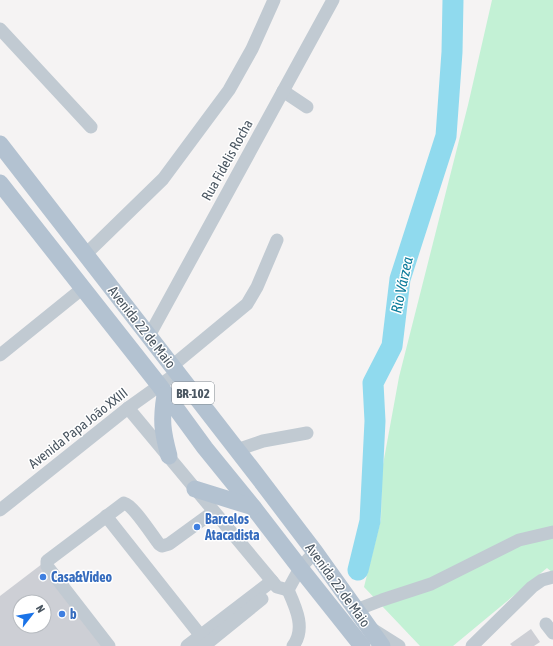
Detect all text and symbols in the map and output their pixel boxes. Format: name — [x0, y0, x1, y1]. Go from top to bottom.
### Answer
street label: Rua Fidelis Rocha — [198, 117, 256, 203]
water label: Rio Várzea — [387, 255, 416, 315]
street label: Avenida 22 de Maio — [105, 283, 179, 371]
road number: BR-102 — [172, 382, 214, 404]
street label: Avenida Papa João XXIII — [25, 384, 131, 472]
place label: Barcelos Atacadista — [204, 511, 260, 543]
marker: Barcelos Atacadista — [192, 522, 202, 532]
street label: Avenida 22 de Maio — [302, 540, 374, 630]
place label: Casa&Video — [51, 569, 113, 585]
marker: Casa&Video — [38, 572, 48, 582]
north arrow — [12, 594, 52, 634]
text: N — [34, 603, 47, 615]
place label: b — [70, 606, 77, 622]
marker: b — [57, 609, 67, 619]

